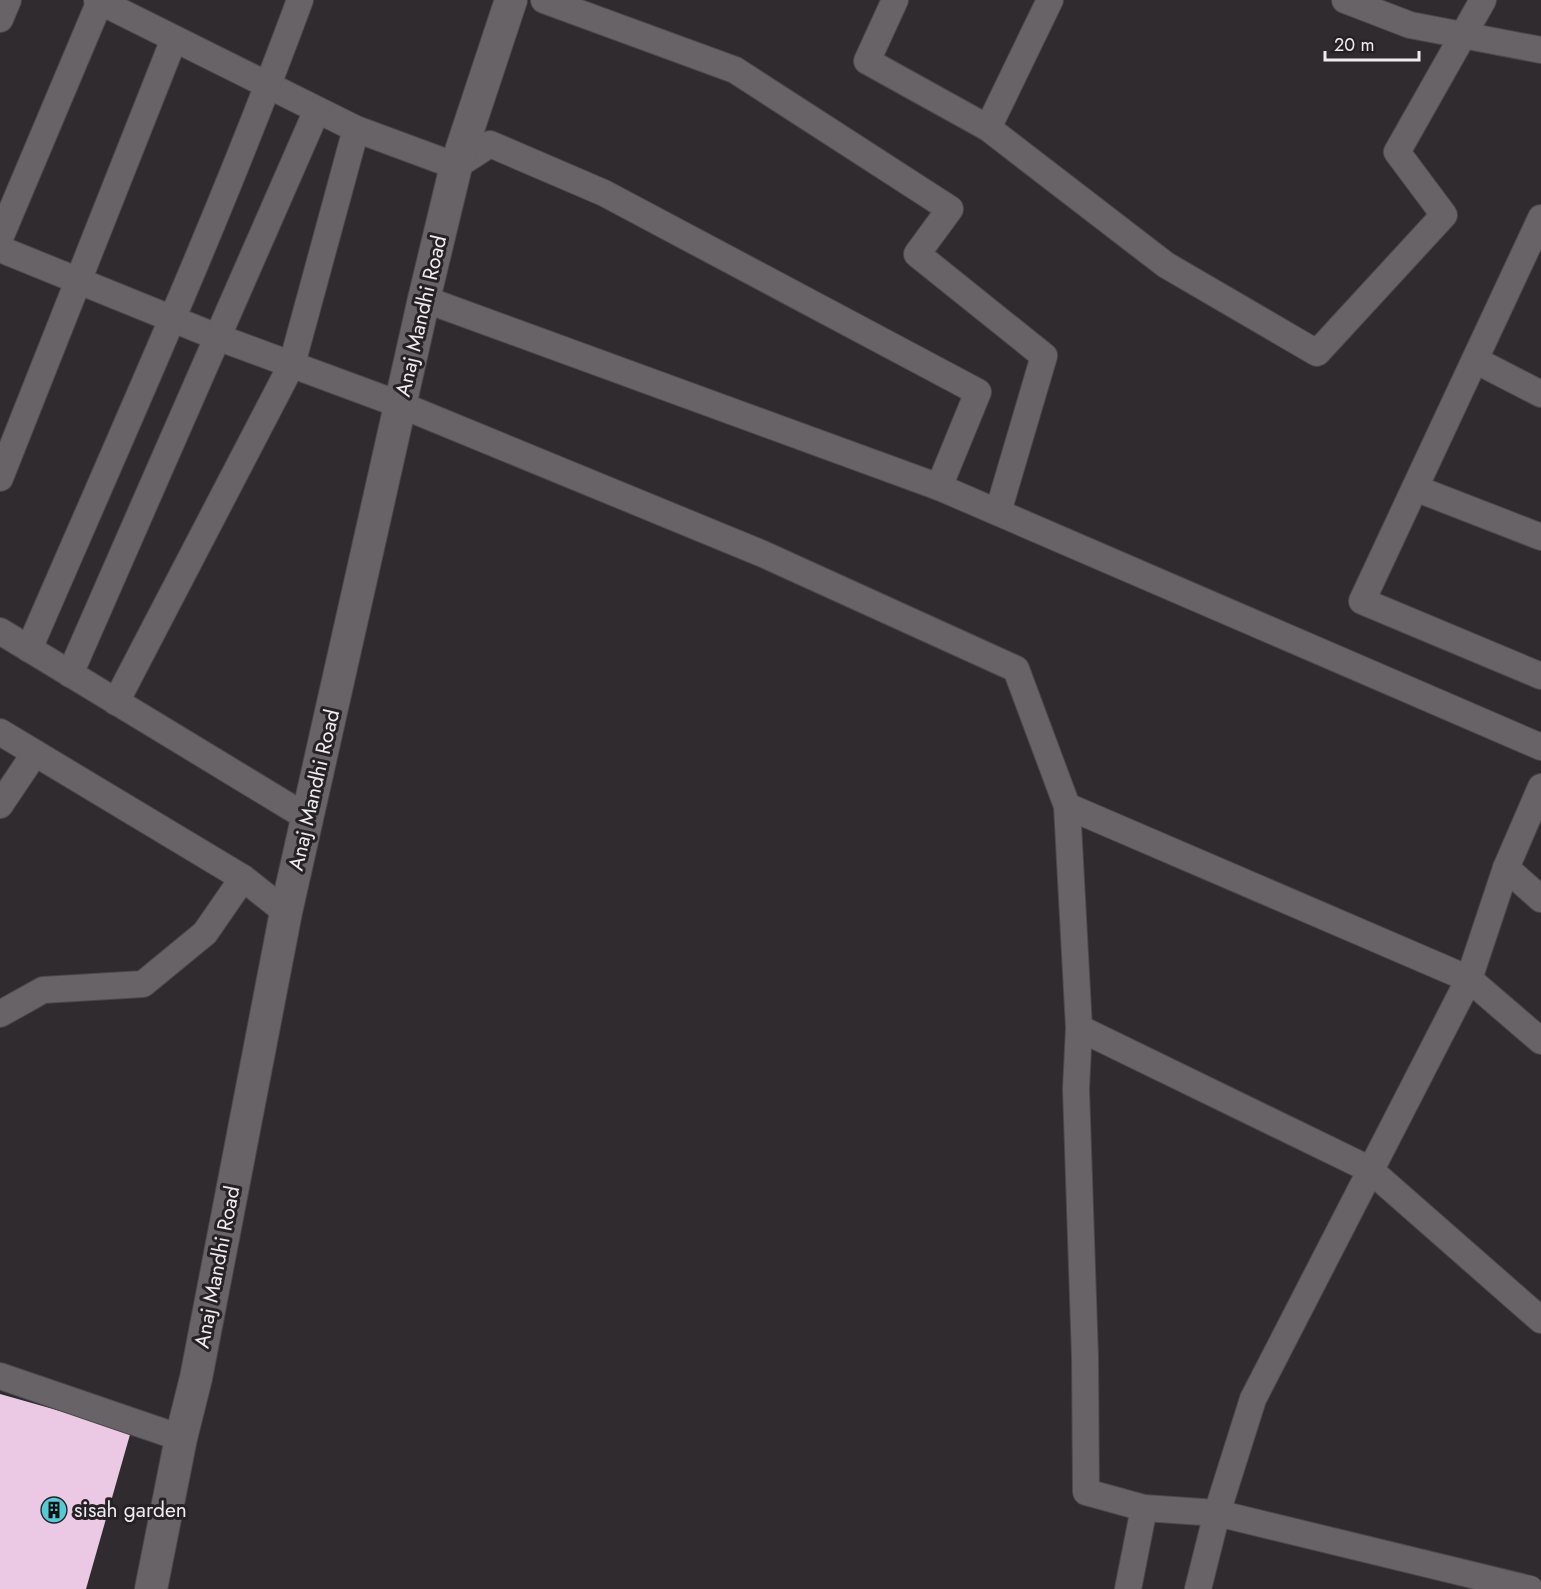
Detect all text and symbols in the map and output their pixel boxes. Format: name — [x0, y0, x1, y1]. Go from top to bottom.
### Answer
scale bar — [1325, 24, 1420, 62]
text: 20 m — [1334, 32, 1374, 58]
street label: Anaj Mandhi Road — [388, 232, 454, 400]
street label: Anaj Mandhi Road — [281, 706, 347, 874]
street label: Anaj Mandhi Road — [187, 1183, 247, 1351]
building icon: sisah garden — [39, 1495, 69, 1525]
place label: sisah garden — [74, 1495, 187, 1525]

